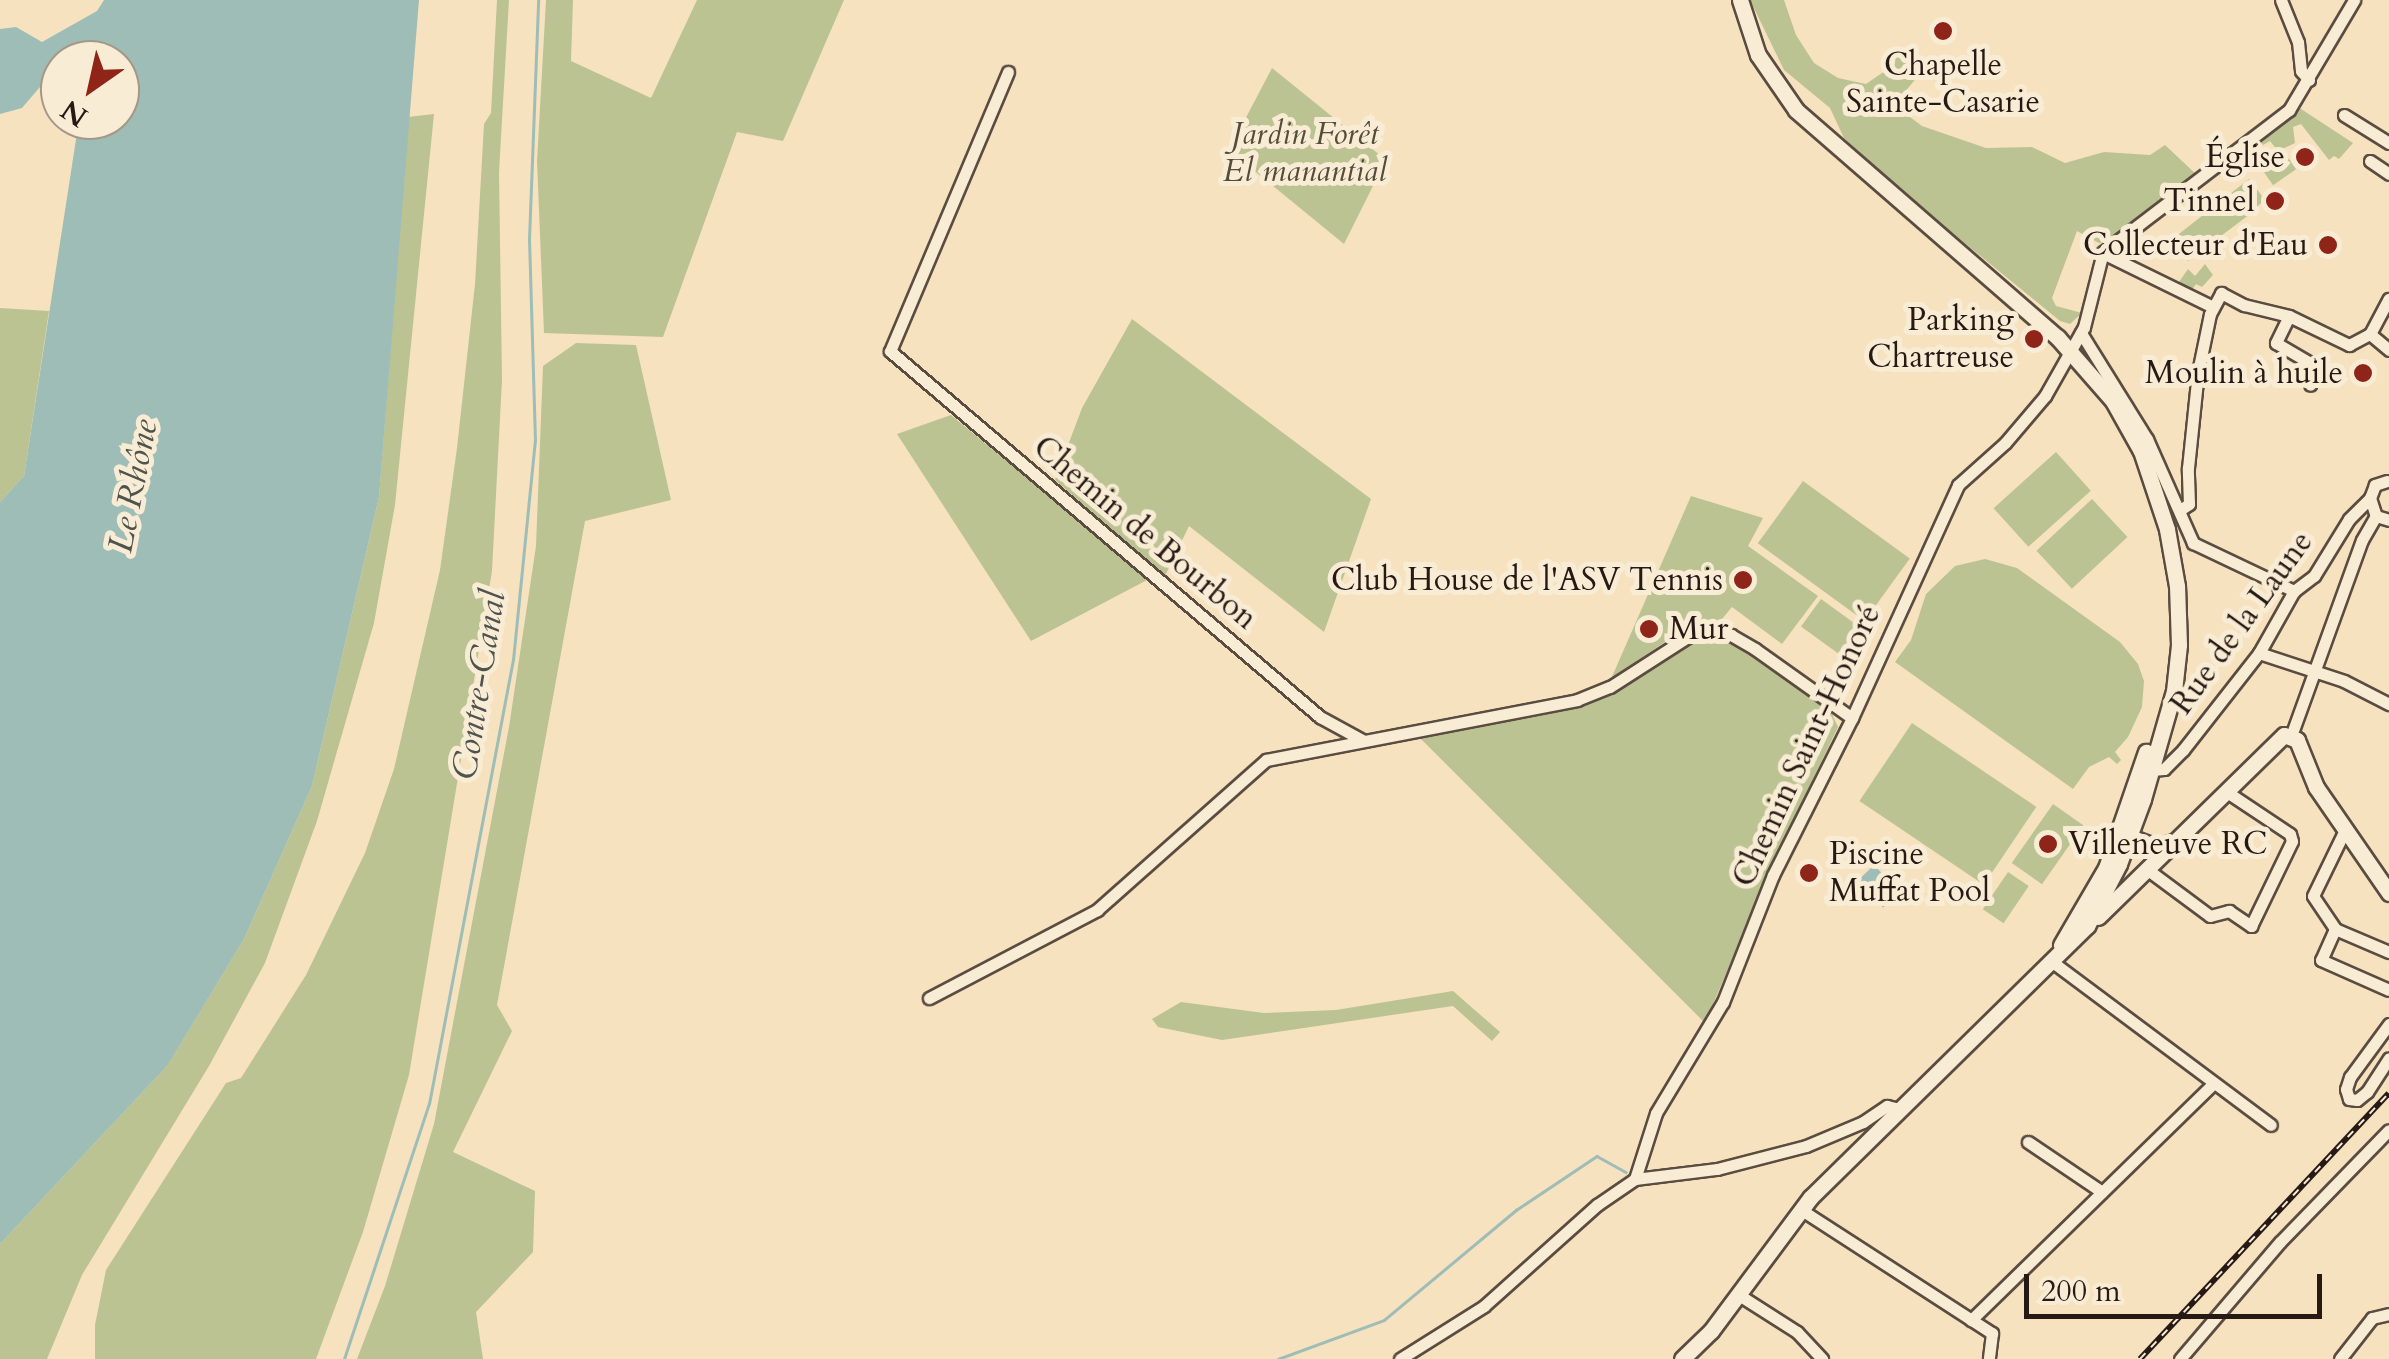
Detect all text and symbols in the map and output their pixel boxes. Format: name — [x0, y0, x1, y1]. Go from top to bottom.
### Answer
marker: Chapelle Sainte-Casarie — [1932, 20, 1954, 42]
north arrow — [40, 40, 140, 140]
place label: Chapelle Sainte-Casarie — [1846, 47, 2040, 122]
text: N — [54, 91, 95, 136]
park label: Jardin Forêt El manantial — [1223, 116, 1387, 191]
place label: Église — [2205, 138, 2285, 176]
marker: Église — [2294, 146, 2316, 168]
place label: Tinnel — [2163, 182, 2255, 220]
marker: Tinnel — [2264, 190, 2286, 212]
place label: Collecteur d'Eau — [2083, 226, 2308, 264]
marker: Collecteur d'Eau — [2317, 234, 2339, 256]
place label: Parking Chartreuse — [1867, 302, 2014, 377]
marker: Parking Chartreuse — [2023, 328, 2045, 350]
place label: Moulin à huile — [2145, 354, 2343, 392]
marker: Moulin à huile — [2352, 362, 2374, 384]
water label: Le Rhône — [100, 416, 166, 556]
street label: Chemin de Bourbon — [1025, 428, 1265, 638]
street label: Rue de la Laune — [2163, 524, 2321, 722]
place label: Club House de l'ASV Tennis — [1331, 561, 1723, 599]
marker: Club House de l'ASV Tennis — [1732, 569, 1754, 591]
water label: Contre-Canal — [443, 587, 515, 783]
street label: Chemin Saint-Honoré — [1725, 599, 1889, 893]
place label: Mur — [1669, 610, 1728, 648]
marker: Mur — [1638, 618, 1660, 640]
place label: Villeneuve RC — [2068, 825, 2268, 863]
marker: Villeneuve RC — [2037, 833, 2059, 855]
place label: Piscine Muffat Pool — [1829, 836, 1990, 911]
marker: Piscine Muffat Pool — [1798, 862, 1820, 884]
scale bar — [2029, 1254, 2326, 1316]
text: 200 m — [2041, 1271, 2121, 1312]

